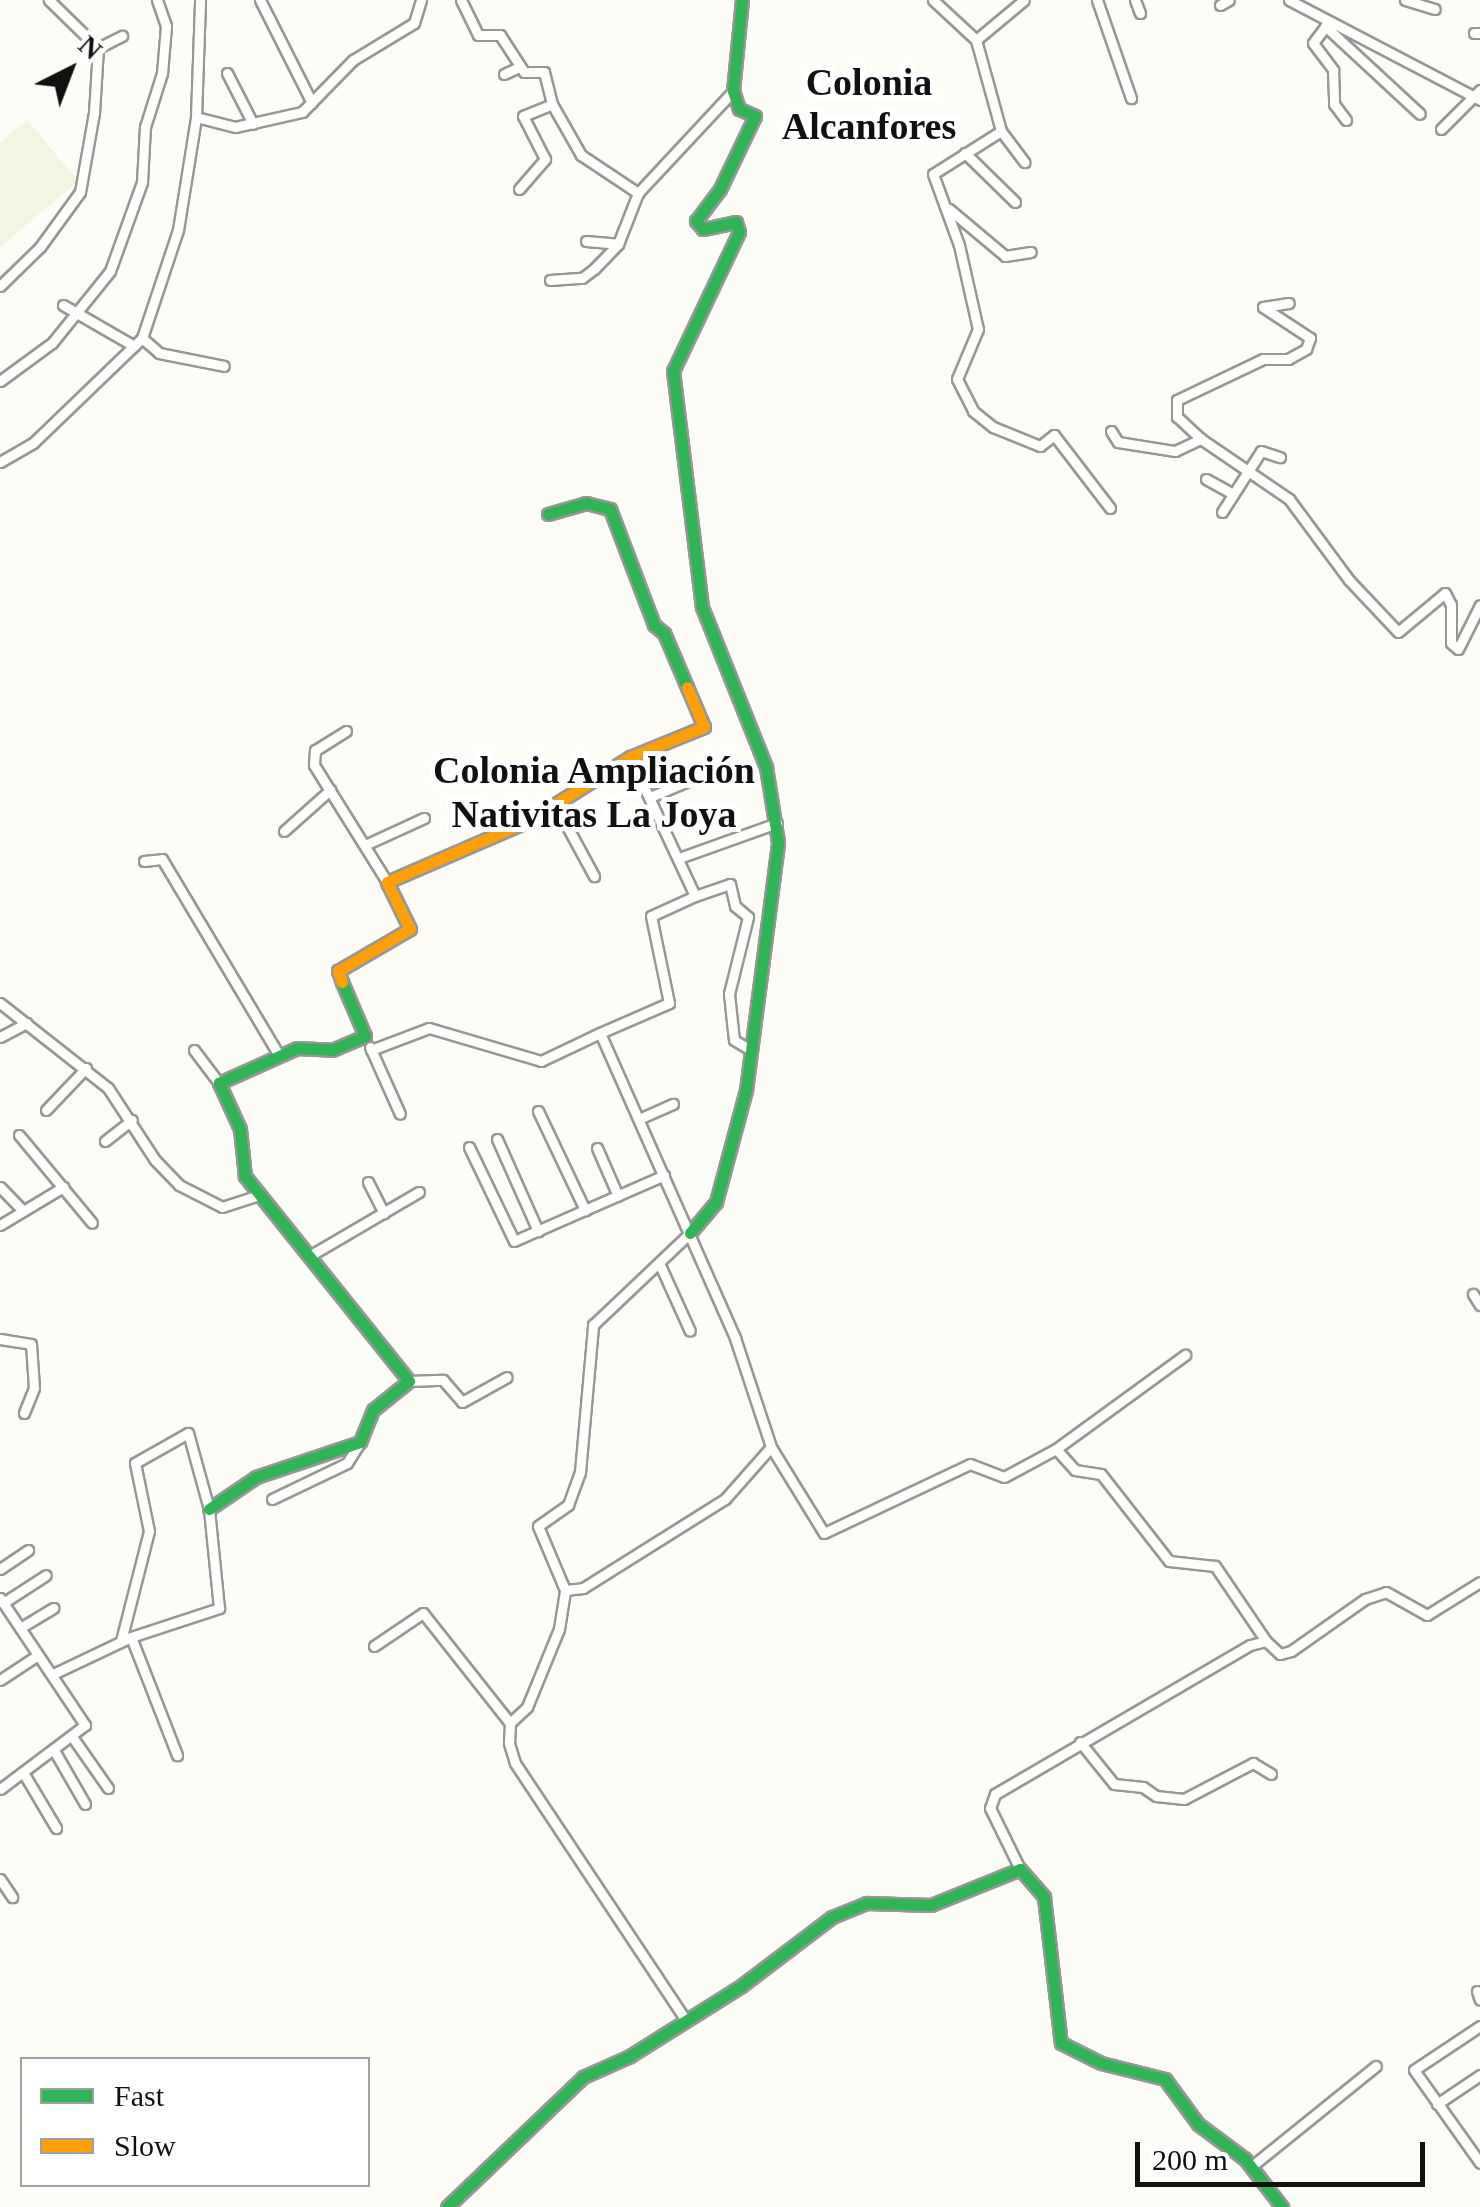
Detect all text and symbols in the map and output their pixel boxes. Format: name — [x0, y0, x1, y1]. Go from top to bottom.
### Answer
north arrow — [20, 20, 120, 120]
text: N — [73, 29, 108, 66]
district label: Colonia Alcanfores — [782, 60, 956, 150]
district label: Colonia Ampliación Nativitas La Joya — [432, 748, 756, 838]
legend — [20, 2057, 370, 2187]
text: Fast — [114, 2079, 164, 2112]
scale bar — [1140, 2122, 1430, 2184]
text: Slow — [114, 2129, 176, 2162]
text: 200 m — [1152, 2143, 1228, 2176]

